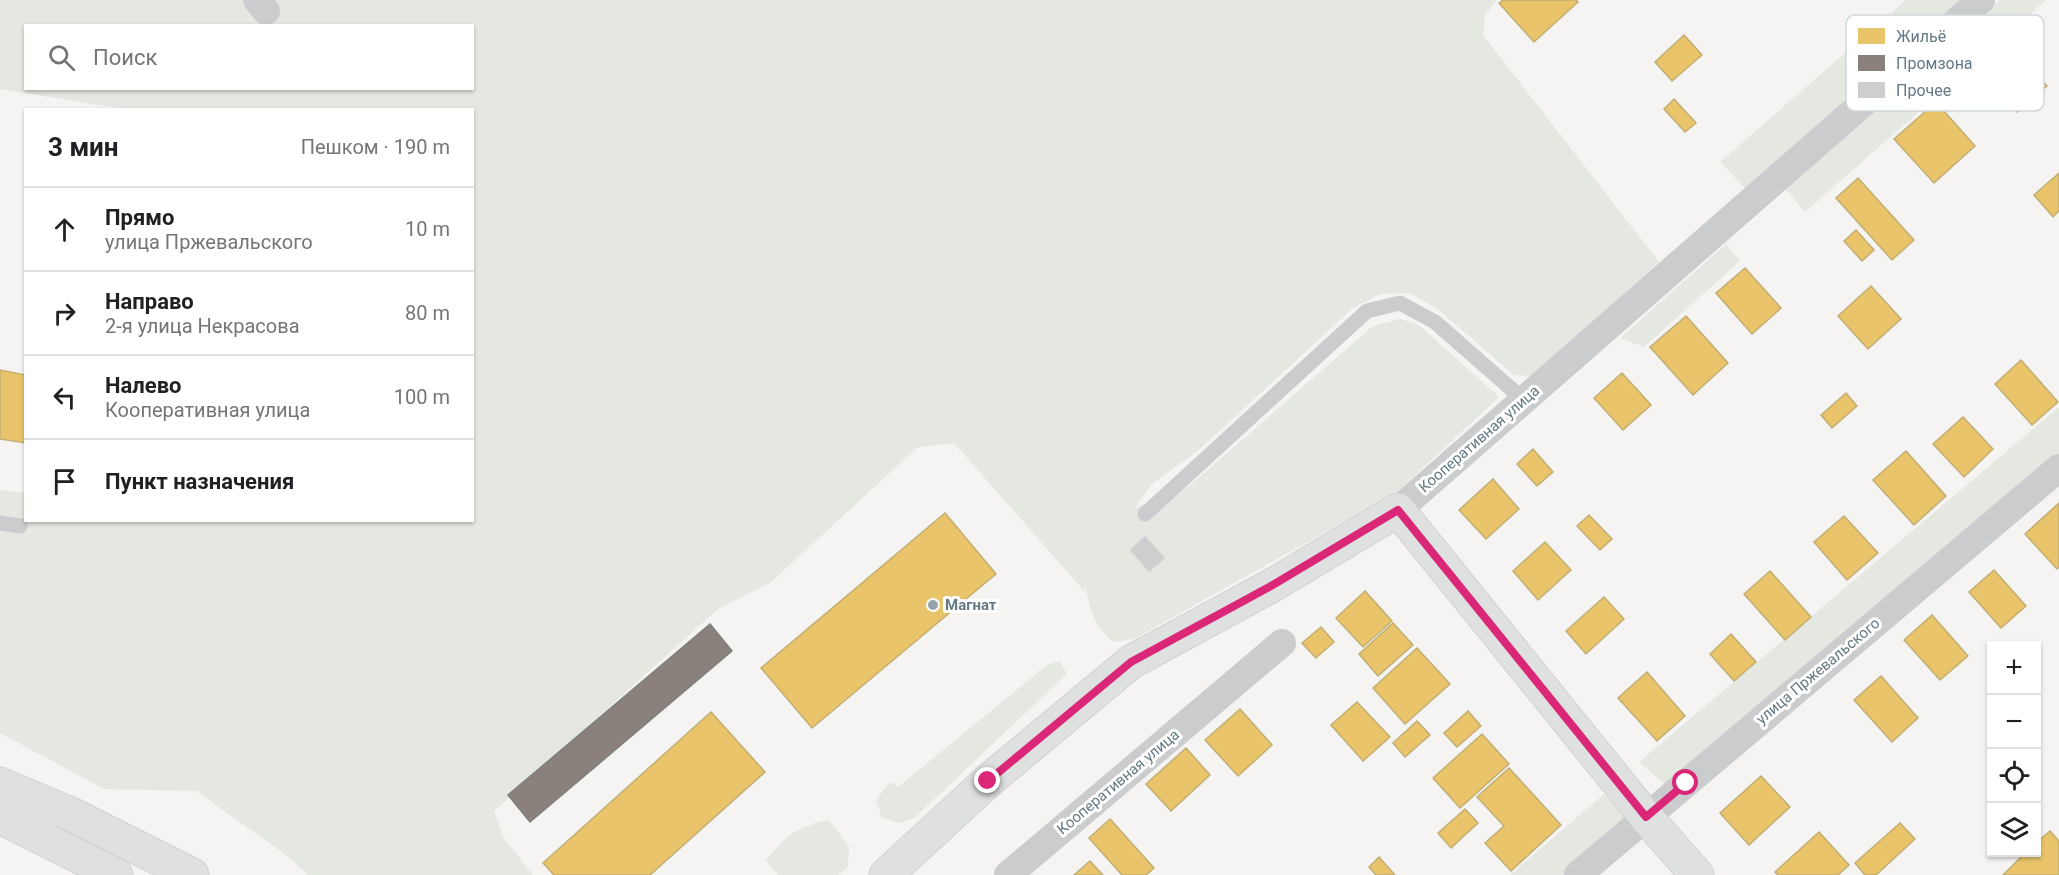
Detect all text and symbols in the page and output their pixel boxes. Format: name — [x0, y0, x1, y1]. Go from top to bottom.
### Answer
legend — [1846, 15, 2044, 111]
search box — [24, 24, 474, 90]
text: Жильё — [1896, 27, 1946, 46]
icon: search — [45, 41, 78, 74]
text: Поиск — [93, 45, 157, 70]
text: Промзона — [1896, 54, 1973, 73]
text: Прочее — [1896, 81, 1951, 100]
text: 3 мин — [48, 132, 119, 162]
text: Пешком · 190 m — [301, 135, 450, 159]
text: Прямо — [105, 205, 174, 230]
icon: ahead — [48, 213, 81, 246]
text: 10 m — [405, 217, 450, 241]
text: улица Пржевальского — [105, 230, 313, 254]
text: Направо — [105, 289, 194, 314]
icon: right — [48, 297, 81, 330]
text: 80 m — [405, 301, 450, 325]
text: 2-я улица Некрасова — [105, 314, 300, 338]
text: Налево — [105, 373, 182, 398]
icon: left — [48, 381, 81, 414]
street label: Кооперативная улица — [1415, 382, 1543, 496]
text: 100 m — [394, 385, 450, 409]
text: Кооперативная улица — [105, 398, 310, 422]
icon: arrive — [48, 465, 81, 498]
text: Пункт назначения — [105, 469, 294, 494]
place label: Магнат — [945, 596, 997, 614]
marker: Магнат — [926, 598, 940, 612]
street label: улица Пржевальского — [1753, 614, 1883, 728]
map controls — [1987, 641, 2041, 857]
button: + — [1987, 641, 2041, 695]
button: − — [1987, 695, 2041, 749]
street label: Кооперативная улица — [1053, 726, 1183, 838]
button: locate — [1987, 749, 2041, 803]
route end — [974, 767, 1000, 793]
route start — [1672, 769, 1698, 795]
button: layers — [1987, 803, 2041, 857]

